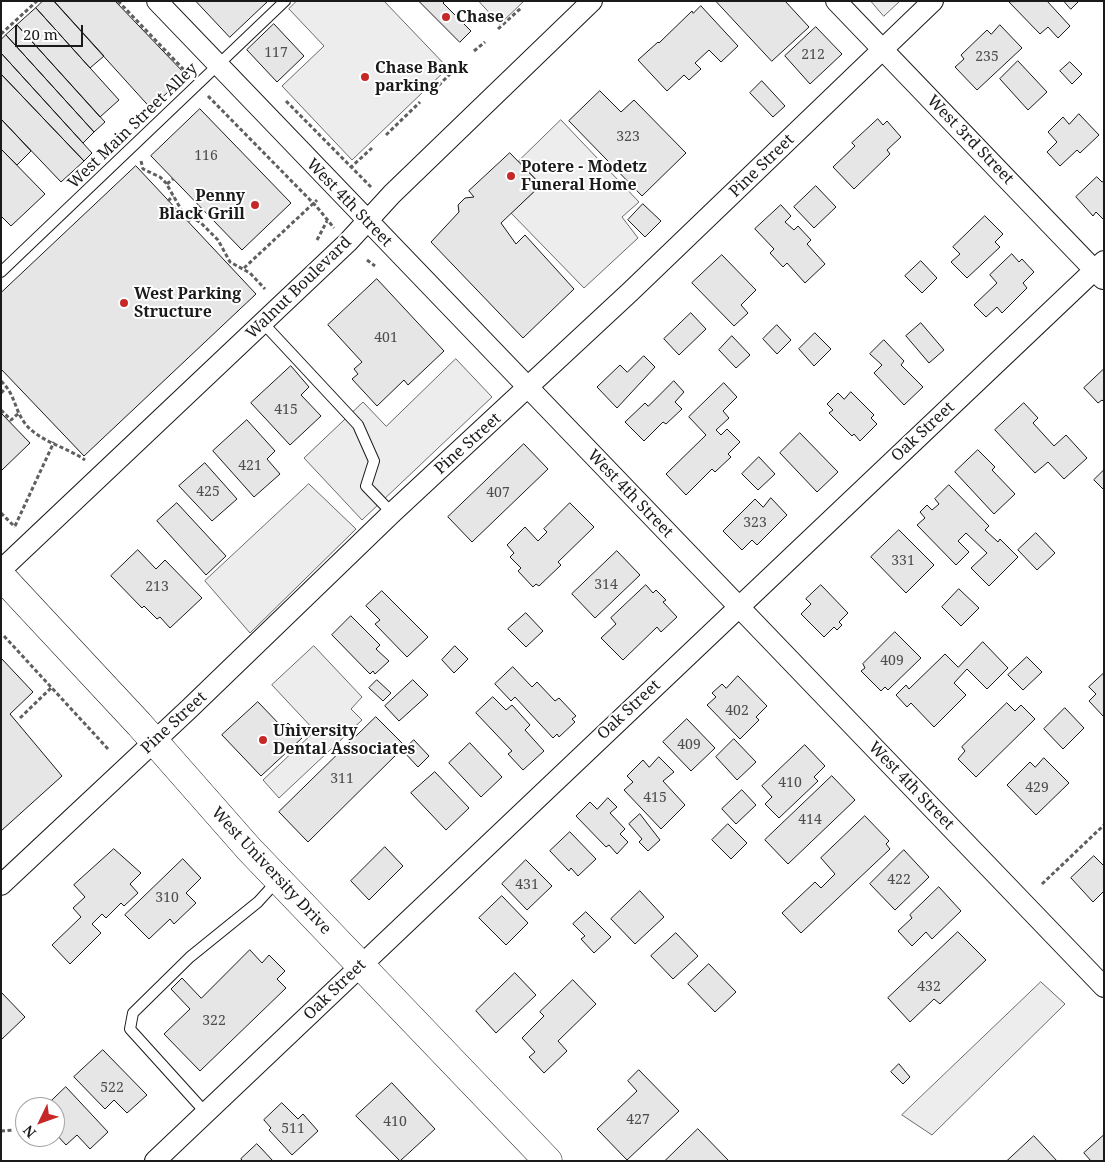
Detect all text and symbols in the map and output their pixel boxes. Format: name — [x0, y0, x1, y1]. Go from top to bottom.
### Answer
place label: Chase — [456, 7, 504, 27]
marker: Chase — [440, 11, 452, 23]
scale bar — [18, 15, 85, 47]
text: 20 m — [23, 24, 58, 44]
house number: 117 — [264, 45, 288, 61]
house number: 212 — [801, 47, 825, 63]
house number: 235 — [975, 49, 999, 65]
place label: Chase Bank parking — [375, 58, 468, 96]
street label: West Main Street Alley — [64, 59, 202, 193]
marker: Chase Bank parking — [359, 71, 371, 83]
street label: West 3rd Street — [923, 91, 1017, 189]
house number: 323 — [616, 129, 640, 145]
street label: Pine Street — [726, 130, 798, 202]
house number: 116 — [194, 148, 218, 164]
street label: West 4th Street — [302, 155, 396, 251]
place label: Potere - Modetz Funeral Home — [521, 157, 647, 195]
marker: Potere - Modetz Funeral Home — [505, 170, 517, 182]
place label: Penny Black Grill — [159, 186, 245, 224]
marker: Penny Black Grill — [249, 199, 261, 211]
street label: Walnut Boulevard — [242, 233, 356, 343]
place label: West Parking Structure — [134, 284, 241, 322]
marker: West Parking Structure — [118, 297, 130, 309]
house number: 401 — [374, 330, 398, 346]
street label: Oak Street — [888, 398, 958, 466]
house number: 415 — [274, 402, 298, 418]
street label: Pine Street — [431, 409, 505, 479]
street label: West 4th Street — [583, 446, 677, 542]
house number: 421 — [238, 458, 262, 474]
house number: 425 — [196, 484, 220, 500]
house number: 407 — [486, 485, 510, 501]
house number: 323 — [743, 515, 767, 531]
house number: 331 — [891, 553, 915, 569]
house number: 314 — [594, 577, 618, 593]
house number: 213 — [145, 579, 169, 595]
house number: 409 — [880, 653, 904, 669]
street label: Oak Street — [594, 676, 664, 744]
street label: Pine Street — [137, 688, 211, 758]
house number: 402 — [725, 703, 749, 719]
place label: University Dental Associates — [273, 721, 415, 759]
marker: University Dental Associates — [257, 734, 269, 746]
house number: 409 — [677, 737, 701, 753]
street label: West 4th Street — [864, 738, 958, 834]
house number: 311 — [330, 771, 354, 787]
house number: 410 — [778, 775, 802, 791]
house number: 429 — [1025, 780, 1049, 796]
house number: 415 — [643, 790, 667, 806]
street label: West University Drive — [207, 803, 335, 939]
house number: 414 — [798, 812, 822, 828]
house number: 422 — [887, 872, 911, 888]
house number: 431 — [515, 877, 539, 893]
house number: 310 — [155, 890, 179, 906]
street label: Oak Street — [300, 956, 370, 1024]
house number: 432 — [917, 979, 941, 995]
house number: 322 — [202, 1013, 226, 1029]
house number: 522 — [100, 1080, 124, 1096]
north arrow — [15, 1097, 65, 1147]
house number: 427 — [626, 1112, 650, 1128]
house number: 410 — [383, 1114, 407, 1130]
text: N — [18, 1121, 40, 1142]
house number: 511 — [281, 1121, 305, 1137]

